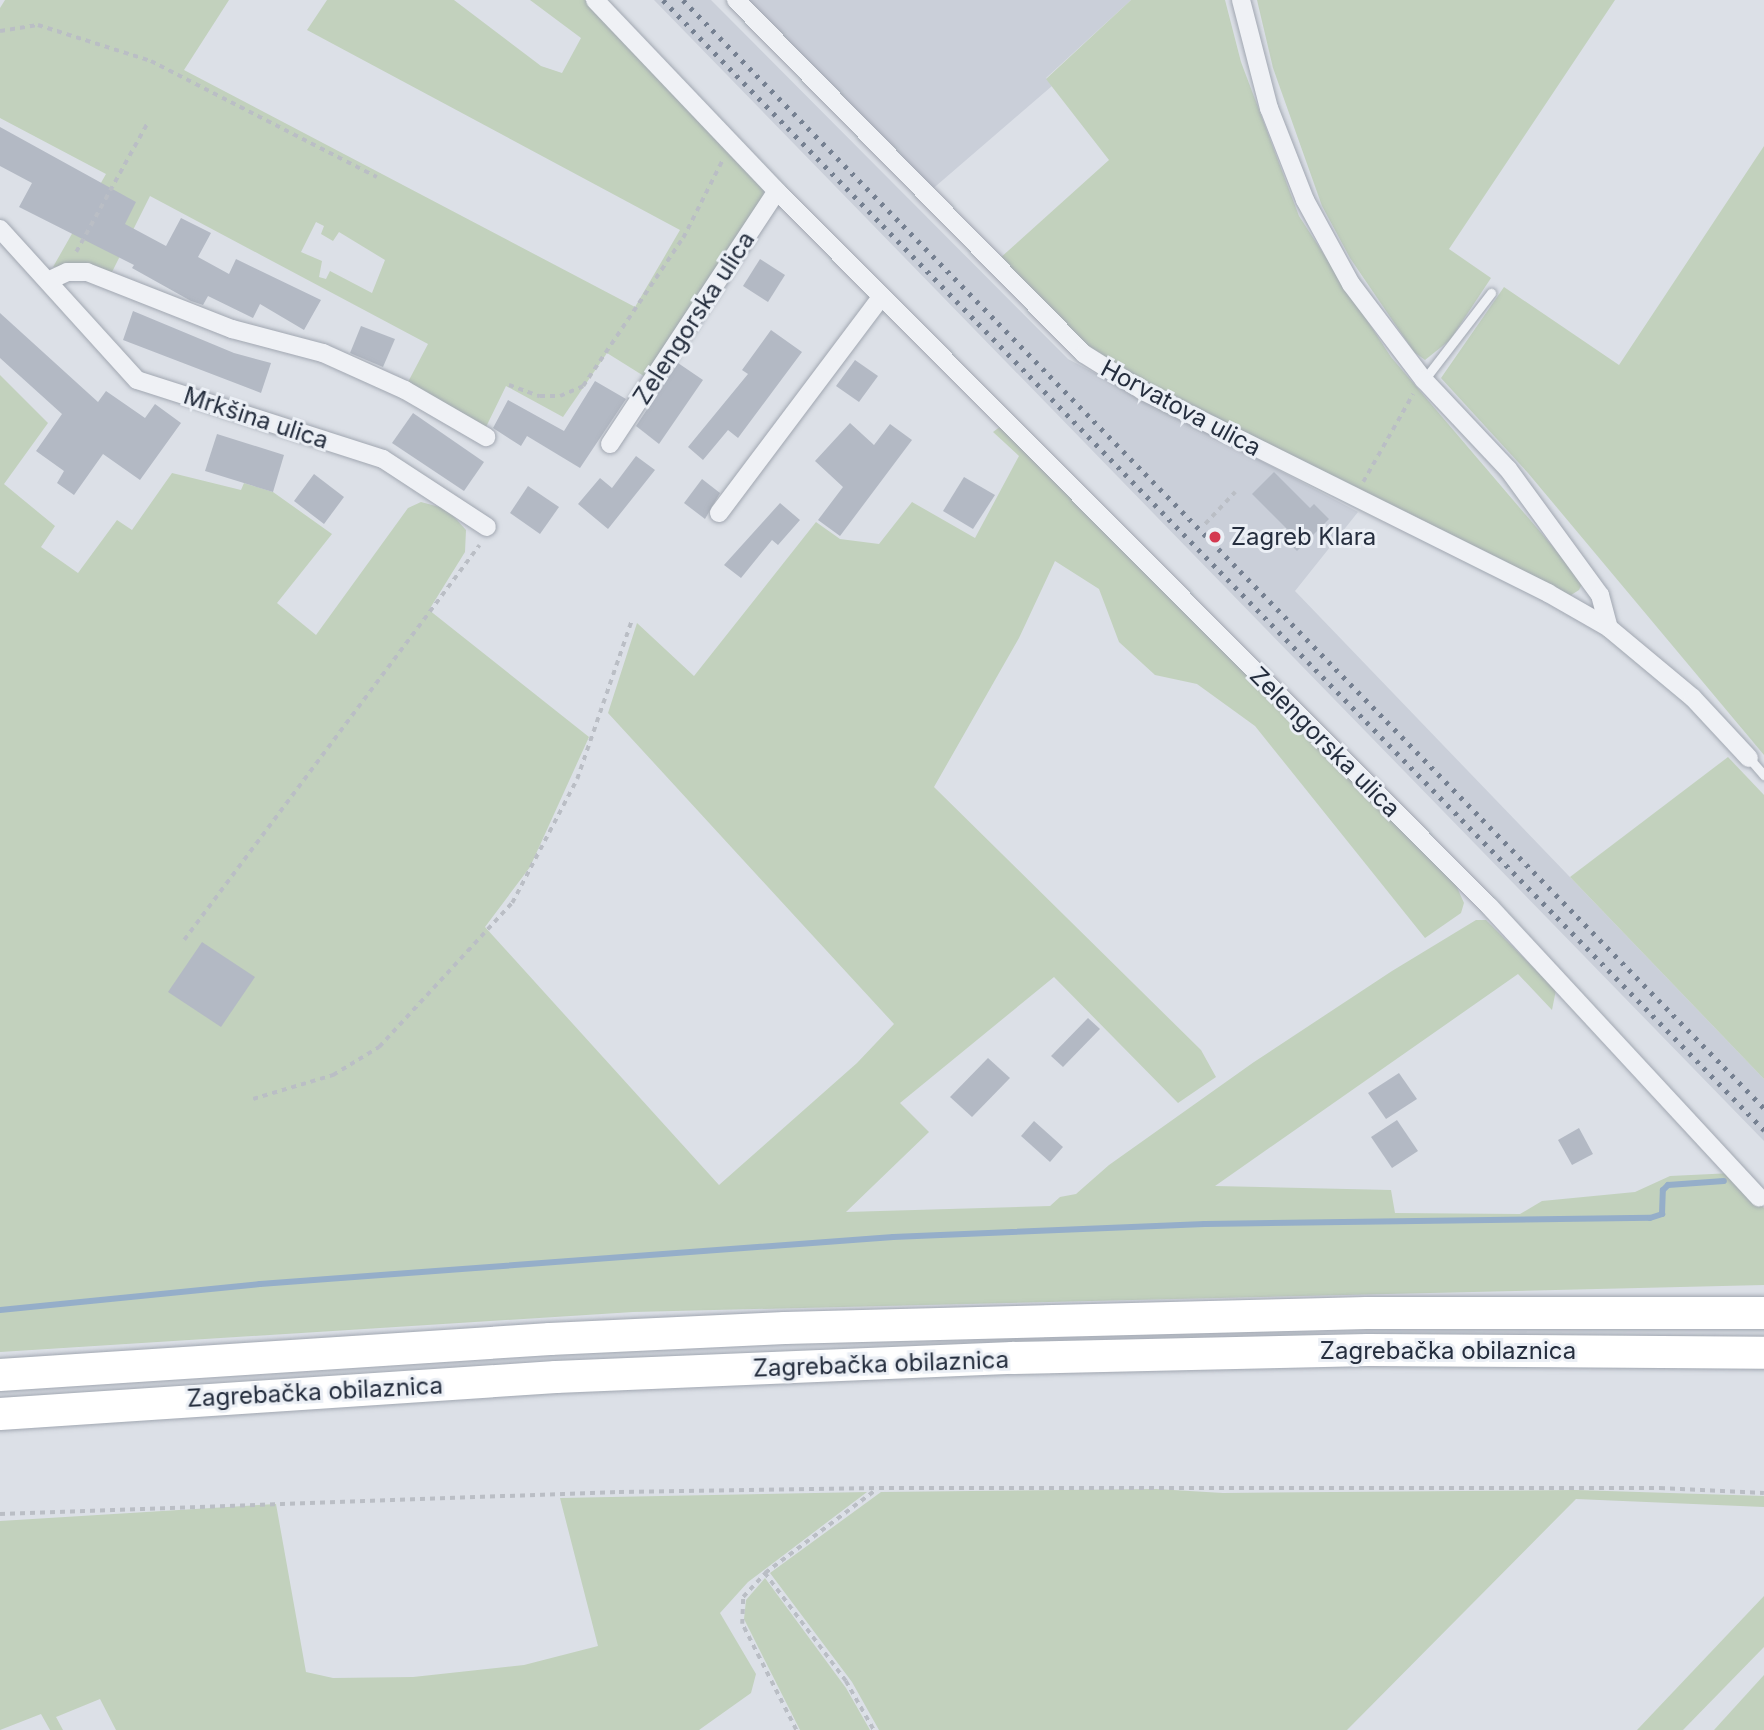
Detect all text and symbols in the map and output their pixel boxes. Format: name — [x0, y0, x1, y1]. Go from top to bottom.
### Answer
street label: Zelengorska ulica — [627, 226, 761, 410]
street label: Horvatova ulica — [1096, 354, 1266, 462]
street label: Mrkšina ulica — [180, 381, 332, 455]
place label: Zagreb Klara — [1231, 523, 1376, 551]
marker: Zagreb Klara — [1205, 527, 1225, 547]
street label: Zelengorska ulica — [1244, 661, 1406, 823]
street label: Zagrebačka obilaznica — [1320, 1337, 1576, 1365]
street label: Zagrebačka obilaznica — [752, 1345, 1010, 1383]
street label: Zagrebačka obilaznica — [186, 1371, 444, 1413]

